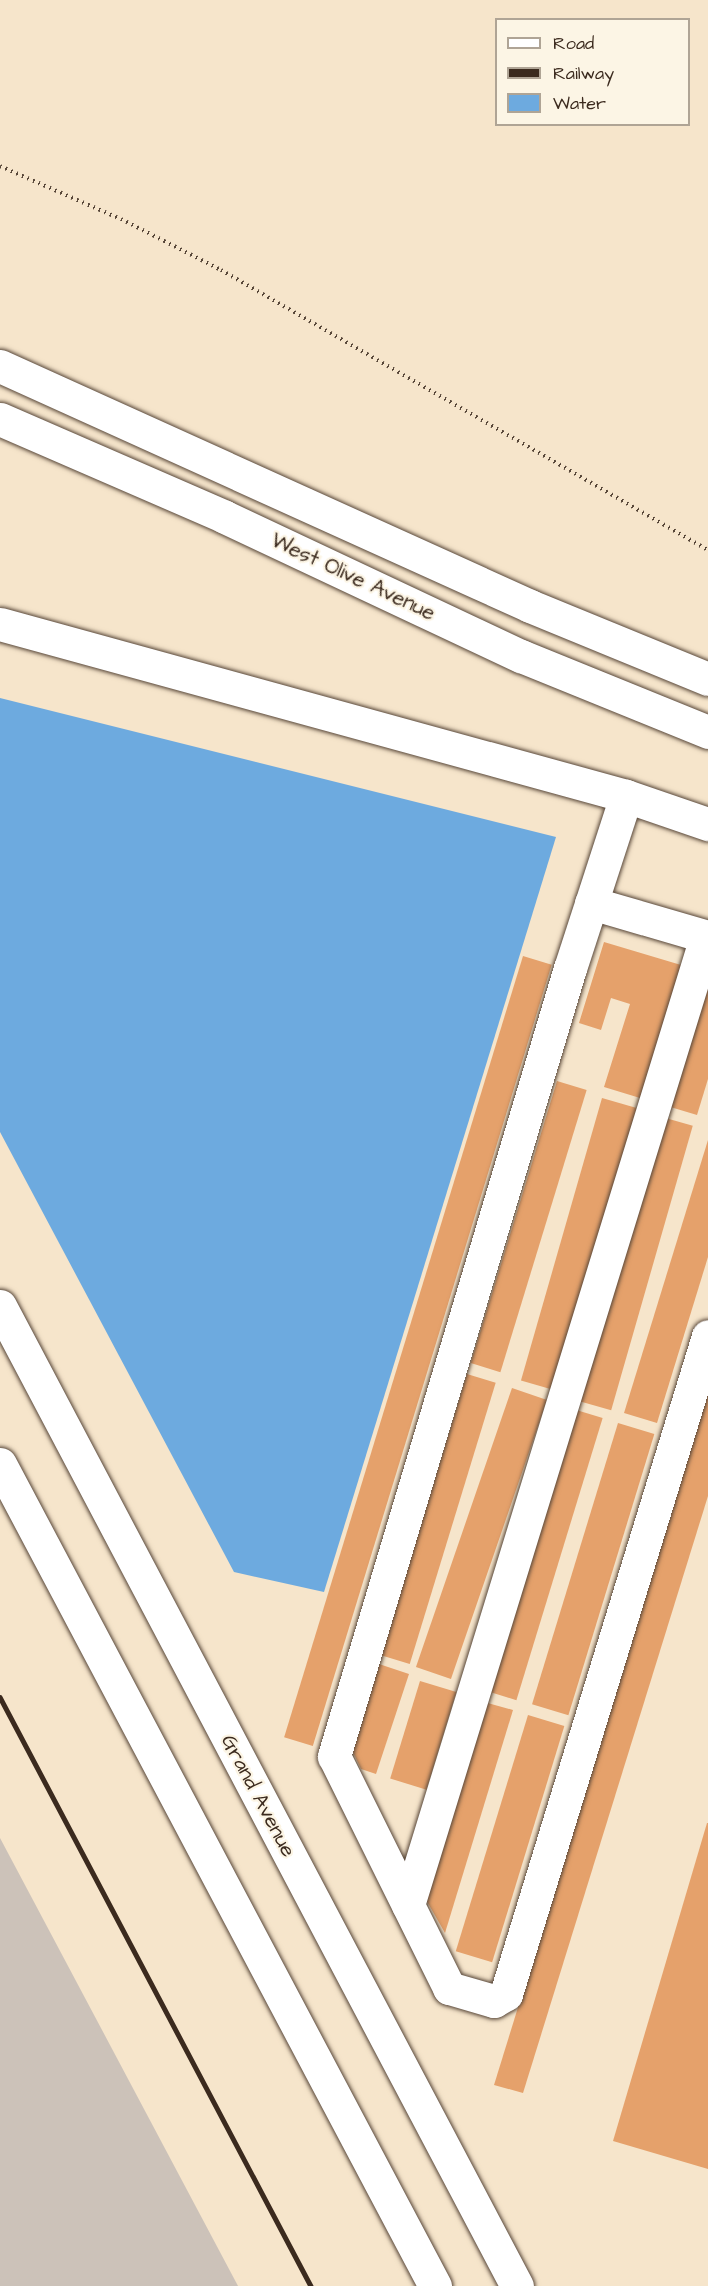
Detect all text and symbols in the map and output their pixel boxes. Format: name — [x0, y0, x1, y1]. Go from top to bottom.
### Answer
legend — [495, 18, 690, 126]
text: Road — [553, 31, 594, 56]
text: Railway — [553, 61, 614, 86]
text: Water — [553, 91, 606, 116]
street label: West Olive Avenue — [267, 528, 439, 626]
street label: Grand Avenue — [215, 1731, 301, 1861]

